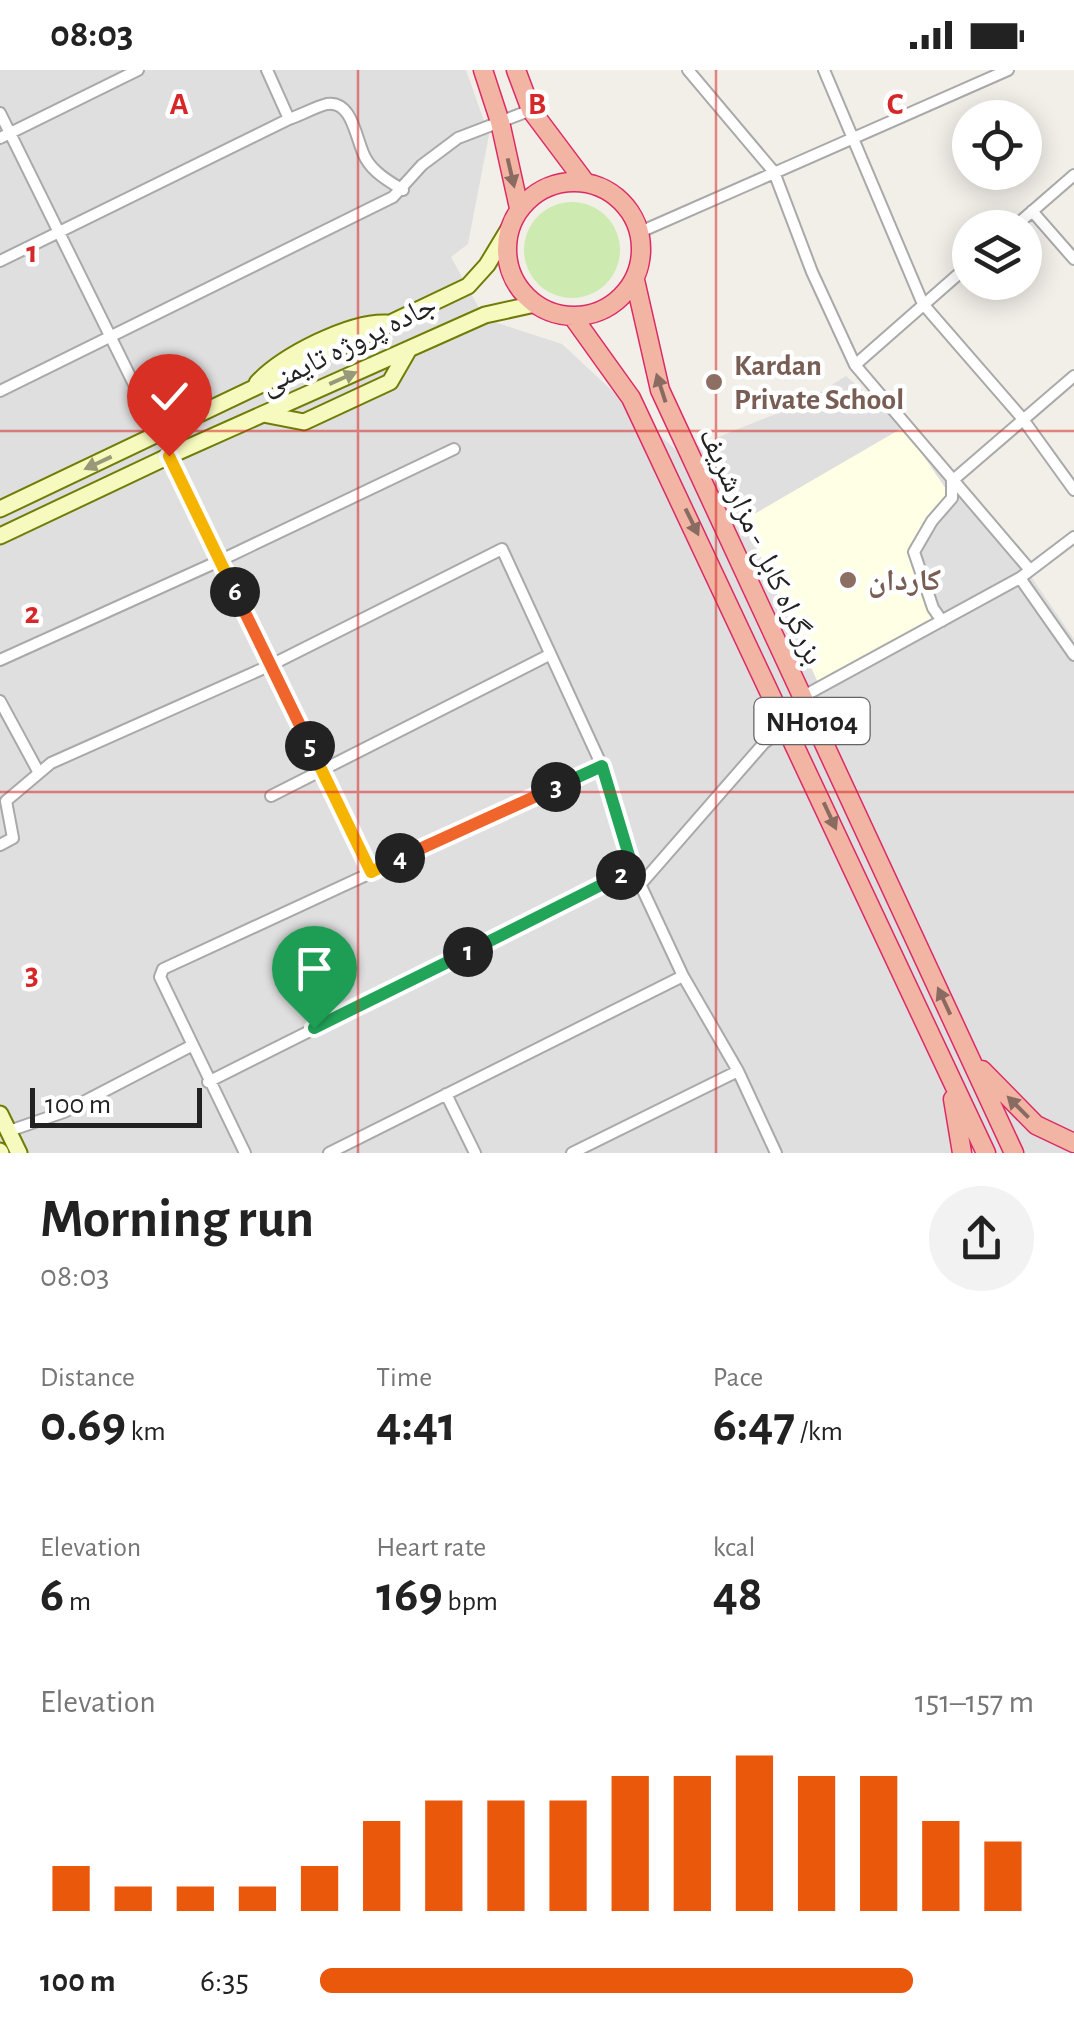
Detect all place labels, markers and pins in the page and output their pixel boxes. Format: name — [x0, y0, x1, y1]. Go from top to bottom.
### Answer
place label: Kardan Private School — [734, 351, 904, 415]
pin — [127, 354, 212, 457]
marker: Kardan Private School — [703, 371, 725, 393]
place label: کاردان — [868, 566, 941, 598]
pin: 6 — [210, 567, 260, 617]
marker: کاردان — [837, 569, 859, 591]
pin: 5 — [285, 721, 335, 771]
pin: 3 — [531, 762, 581, 812]
pin: 4 — [375, 833, 425, 883]
pin: 2 — [596, 850, 646, 900]
pin — [272, 926, 357, 1029]
pin: 1 — [443, 927, 493, 977]

